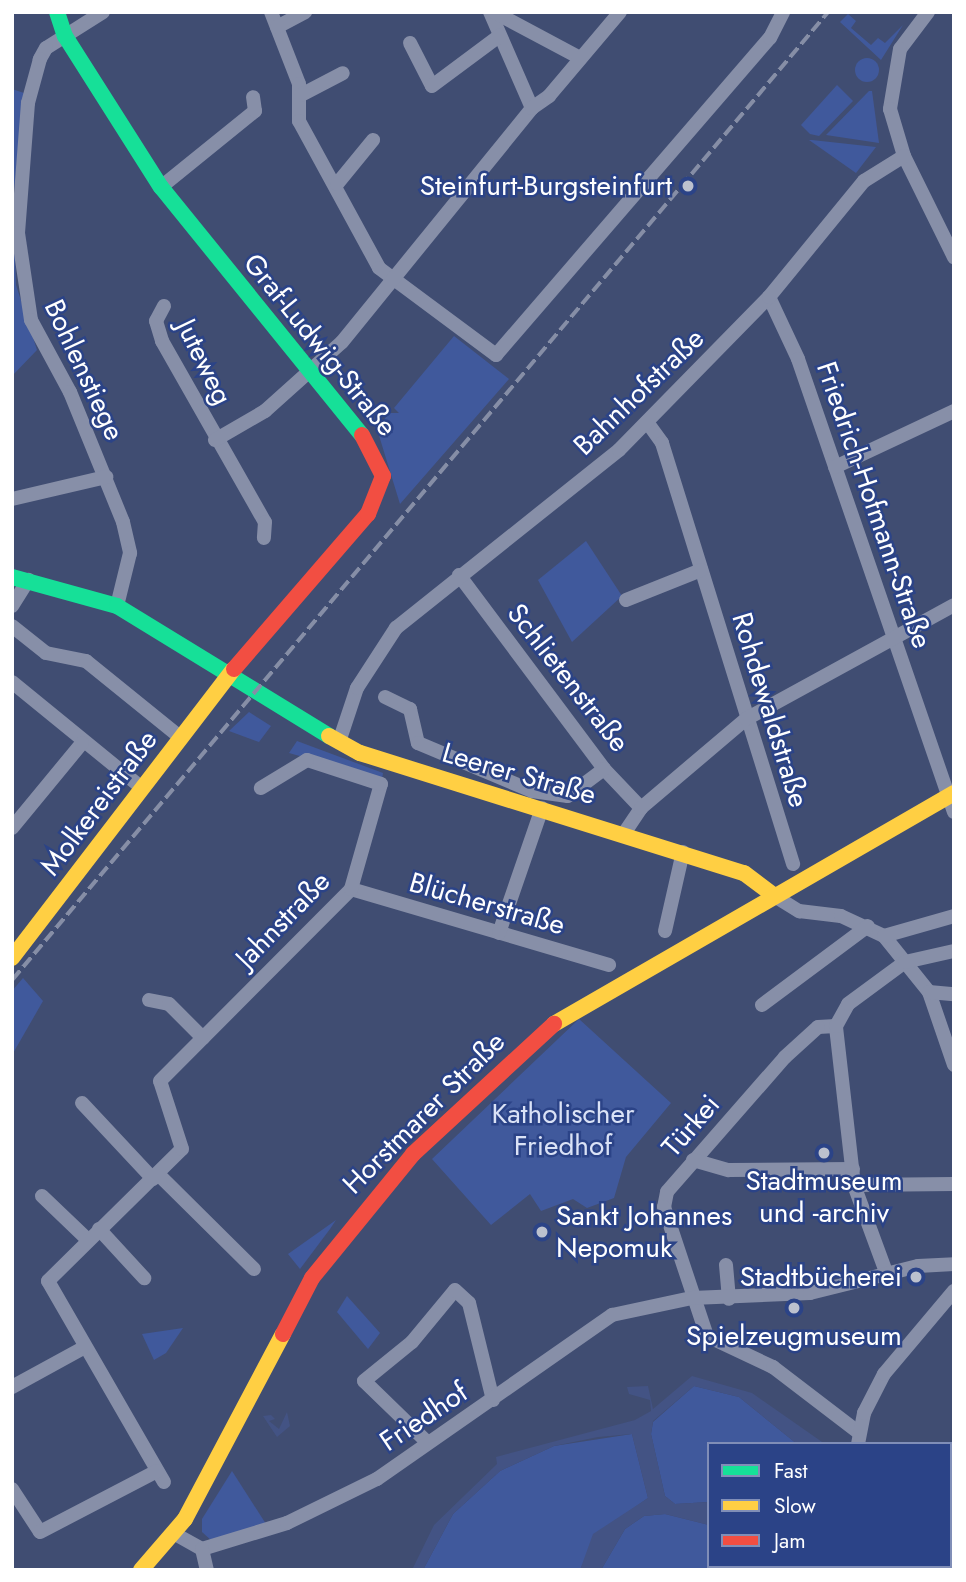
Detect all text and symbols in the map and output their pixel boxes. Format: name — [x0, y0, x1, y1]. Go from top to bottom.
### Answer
place label: Steinfurt-Burgsteinfurt — [420, 169, 672, 203]
marker: Steinfurt-Burgsteinfurt — [678, 176, 698, 196]
street label: Graf-Ludwig-Straße — [236, 247, 404, 443]
street label: Bohlenstiege — [37, 294, 131, 446]
street label: Juteweg — [169, 314, 239, 410]
street label: Bahnhofstraße — [567, 322, 711, 462]
street label: Friedrich-Hofmann-Straße — [809, 357, 939, 653]
street label: Schlietenstraße — [500, 597, 636, 759]
street label: Rohdewaldstraße — [724, 609, 816, 811]
street label: Molkereistraße — [34, 724, 164, 882]
street label: Leerer Straße — [438, 736, 600, 812]
street label: Jahnstraße — [229, 865, 337, 975]
street label: Blücherstraße — [405, 866, 569, 942]
street label: Horstmarer Straße — [336, 1025, 512, 1201]
street label: Türkei — [655, 1088, 727, 1164]
park label: Katholischer Friedhof — [491, 1097, 635, 1163]
marker: Stadtmuseum und -archiv — [816, 1145, 832, 1161]
place label: Stadtmuseum und -archiv — [746, 1164, 902, 1230]
place label: Sankt Johannes Nepomuk — [556, 1199, 732, 1265]
marker: Sankt Johannes Nepomuk — [534, 1224, 550, 1240]
place label: Stadtbücherei — [740, 1260, 902, 1294]
marker: Stadtbücherei — [908, 1269, 924, 1285]
marker: Spielzeugmuseum — [786, 1300, 802, 1316]
place label: Spielzeugmuseum — [686, 1319, 902, 1353]
street label: Friedhof — [374, 1375, 474, 1459]
legend — [707, 1442, 952, 1568]
text: Fast — [774, 1456, 807, 1486]
text: Slow — [774, 1491, 816, 1521]
text: Jam — [774, 1526, 806, 1556]

